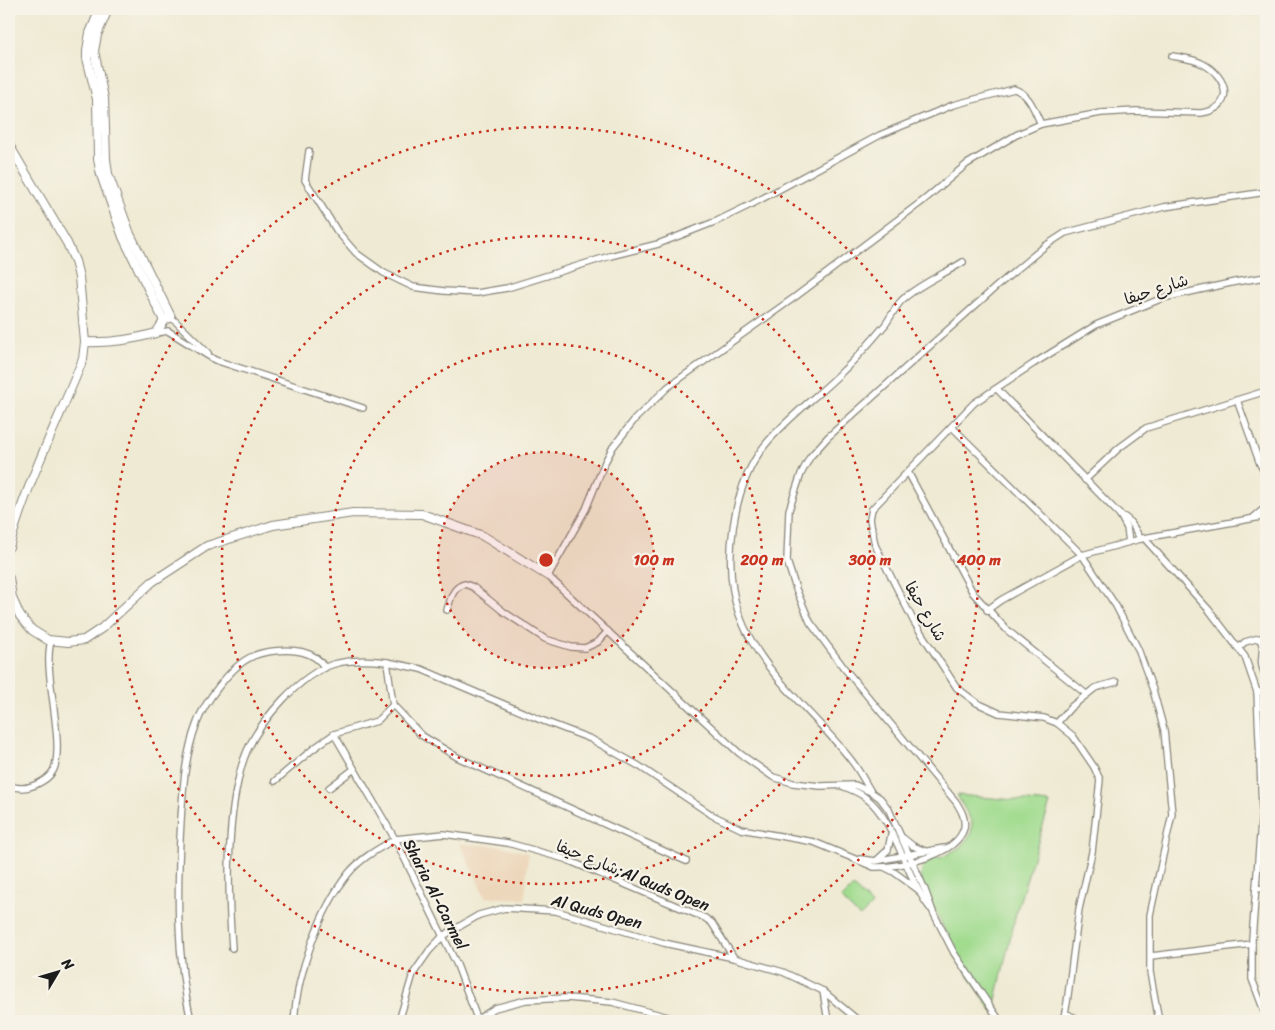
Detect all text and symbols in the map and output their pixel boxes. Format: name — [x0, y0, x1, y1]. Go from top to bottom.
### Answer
street label: شارع حيفا — [1120, 266, 1192, 313]
text: 100 m — [634, 547, 675, 573]
text: 200 m — [739, 547, 784, 573]
text: 300 m — [848, 547, 892, 573]
text: 400 m — [956, 547, 1001, 573]
centre of rings — [537, 551, 555, 569]
street label: شارع حيفا — [897, 575, 955, 647]
street label: Sharia Al-Carmel — [395, 833, 476, 955]
street label: شارع حيفا;Al Quds Open — [553, 835, 713, 915]
street label: Al Quds Open — [549, 890, 645, 932]
north arrow — [32, 948, 82, 998]
text: N — [54, 952, 81, 976]

